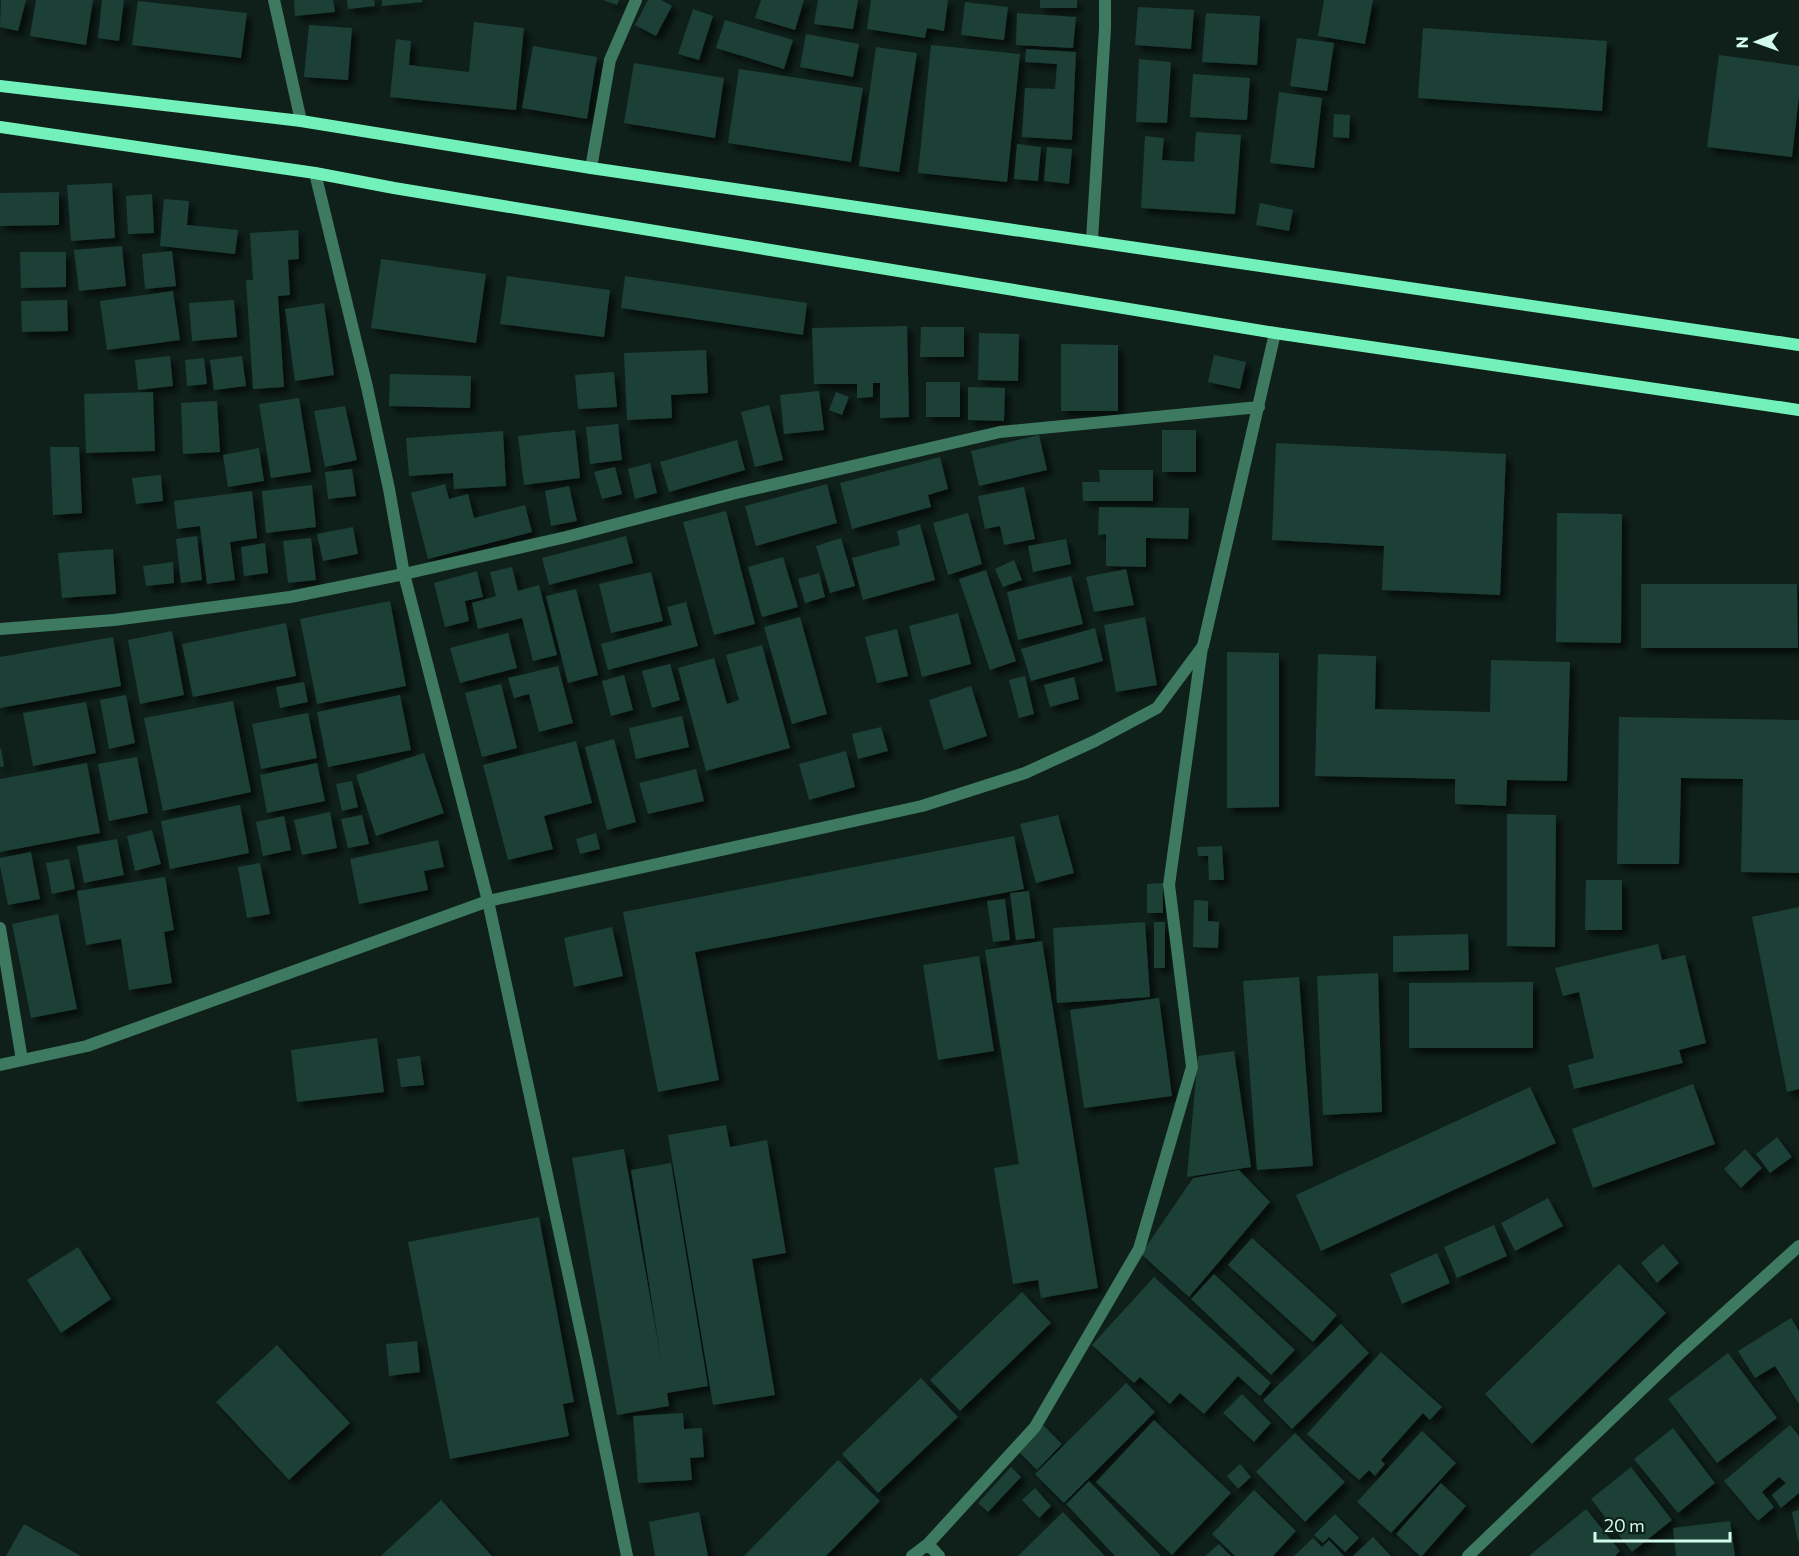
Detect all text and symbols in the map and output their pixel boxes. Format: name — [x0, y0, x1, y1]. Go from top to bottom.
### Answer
north arrow — [1727, 12, 1787, 72]
text: N — [1732, 36, 1751, 48]
scale bar — [1595, 1505, 1730, 1543]
text: 20 m — [1604, 1514, 1645, 1536]

